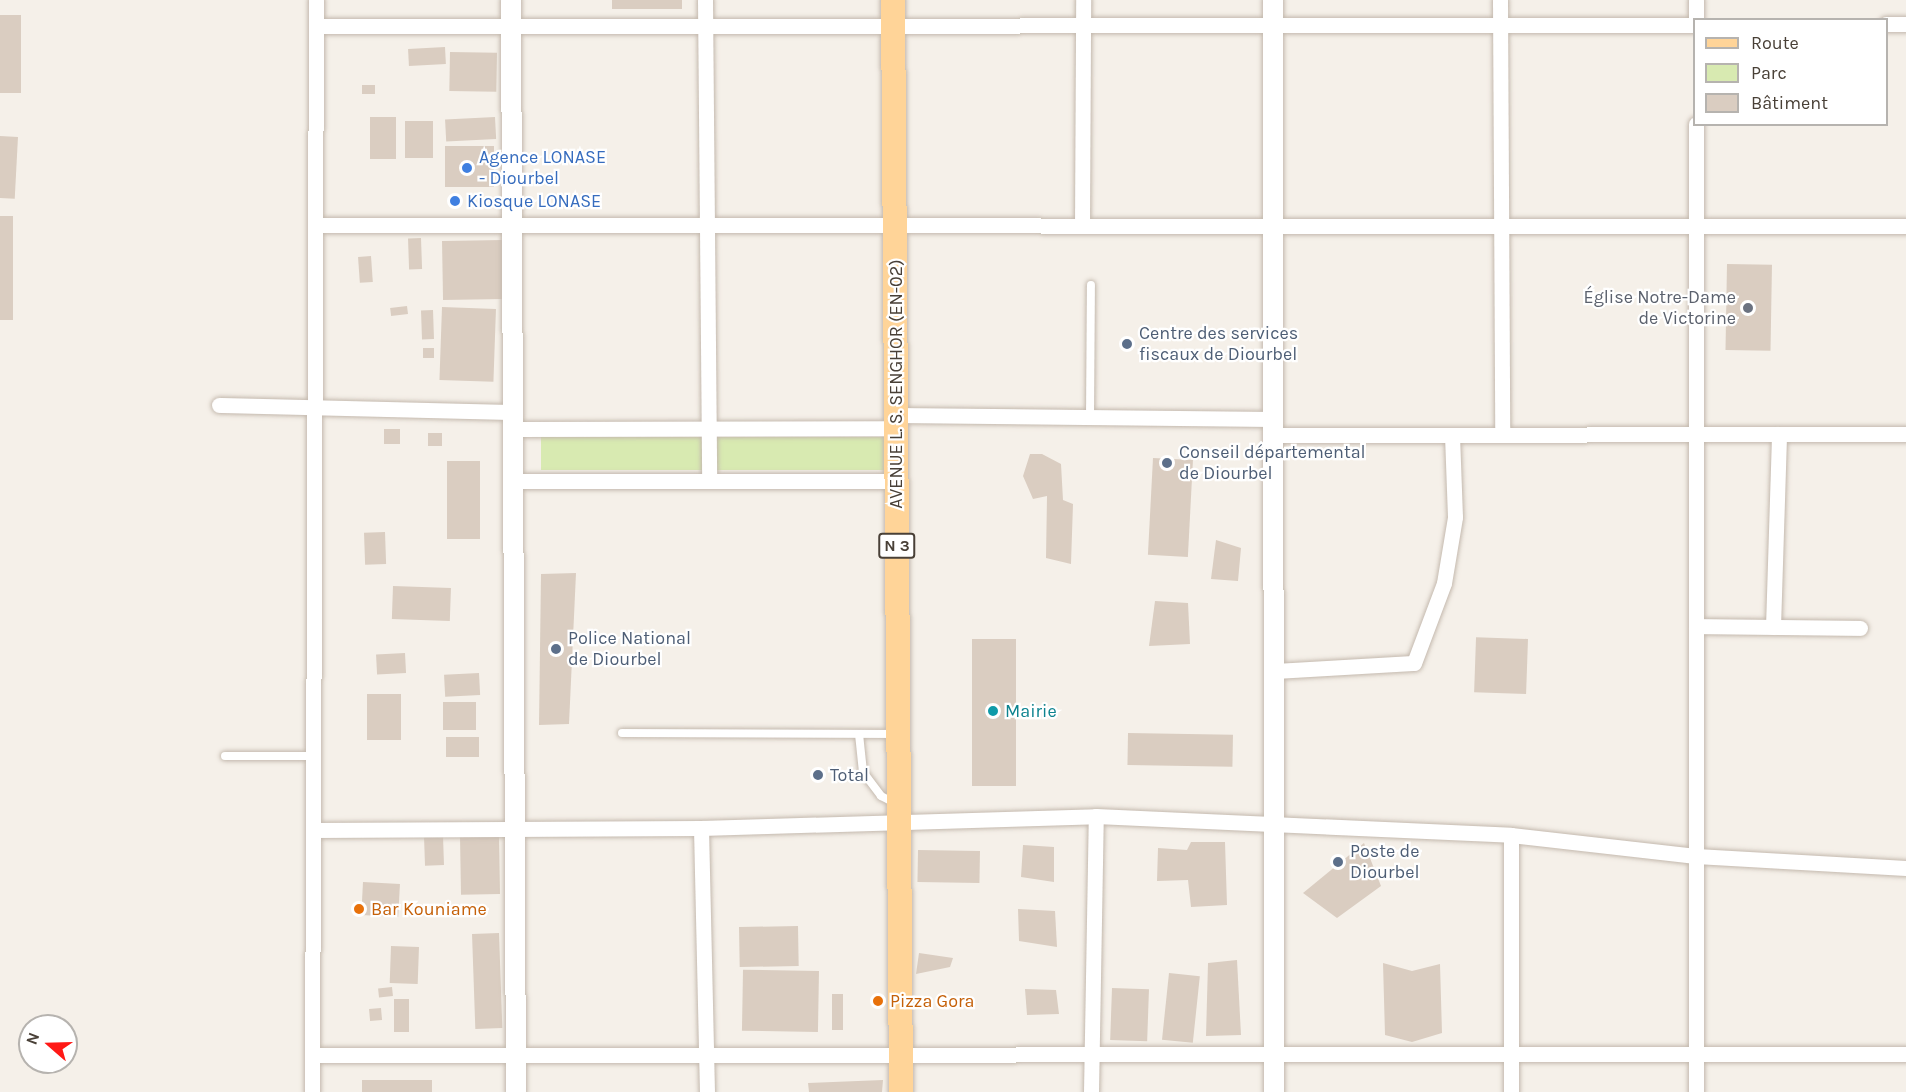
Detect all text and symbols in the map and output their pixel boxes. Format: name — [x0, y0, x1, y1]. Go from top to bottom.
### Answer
legend — [1693, 18, 1888, 126]
text: Route — [1751, 32, 1799, 54]
text: Parc — [1751, 62, 1787, 84]
text: Bâtiment — [1751, 92, 1828, 114]
place label: Agence LONASE - Diourbel — [479, 147, 606, 190]
marker: Agence LONASE - Diourbel — [460, 161, 474, 175]
place label: Kiosque LONASE — [467, 190, 601, 212]
marker: Kiosque LONASE — [448, 194, 462, 208]
street label: AVENUE L. S. SENGHOR (EN-02) — [885, 259, 907, 509]
place label: Église Notre-Dame de Victorine — [1584, 287, 1736, 330]
marker: Église Notre-Dame de Victorine — [1741, 301, 1755, 315]
place label: Centre des services fiscaux de Diourbel — [1139, 323, 1298, 366]
marker: Centre des services fiscaux de Diourbel — [1120, 337, 1134, 351]
place label: Conseil départemental de Diourbel — [1179, 442, 1366, 484]
marker: Conseil départemental de Diourbel — [1160, 456, 1174, 470]
road number: N 3 — [878, 533, 916, 559]
place label: Police National de Diourbel — [568, 628, 691, 670]
marker: Police National de Diourbel — [549, 642, 563, 656]
place label: Mairie — [1005, 700, 1057, 722]
marker: Mairie — [986, 704, 1000, 718]
place label: Total — [830, 764, 869, 786]
marker: Total — [811, 768, 825, 782]
place label: Poste de Diourbel — [1350, 841, 1419, 884]
marker: Poste de Diourbel — [1331, 855, 1345, 869]
place label: Bar Kouniame — [371, 898, 487, 920]
marker: Bar Kouniame — [352, 902, 366, 916]
place label: Pizza Gora — [890, 990, 974, 1012]
marker: Pizza Gora — [871, 994, 885, 1008]
north arrow — [18, 1014, 78, 1074]
text: N — [22, 1030, 43, 1047]

